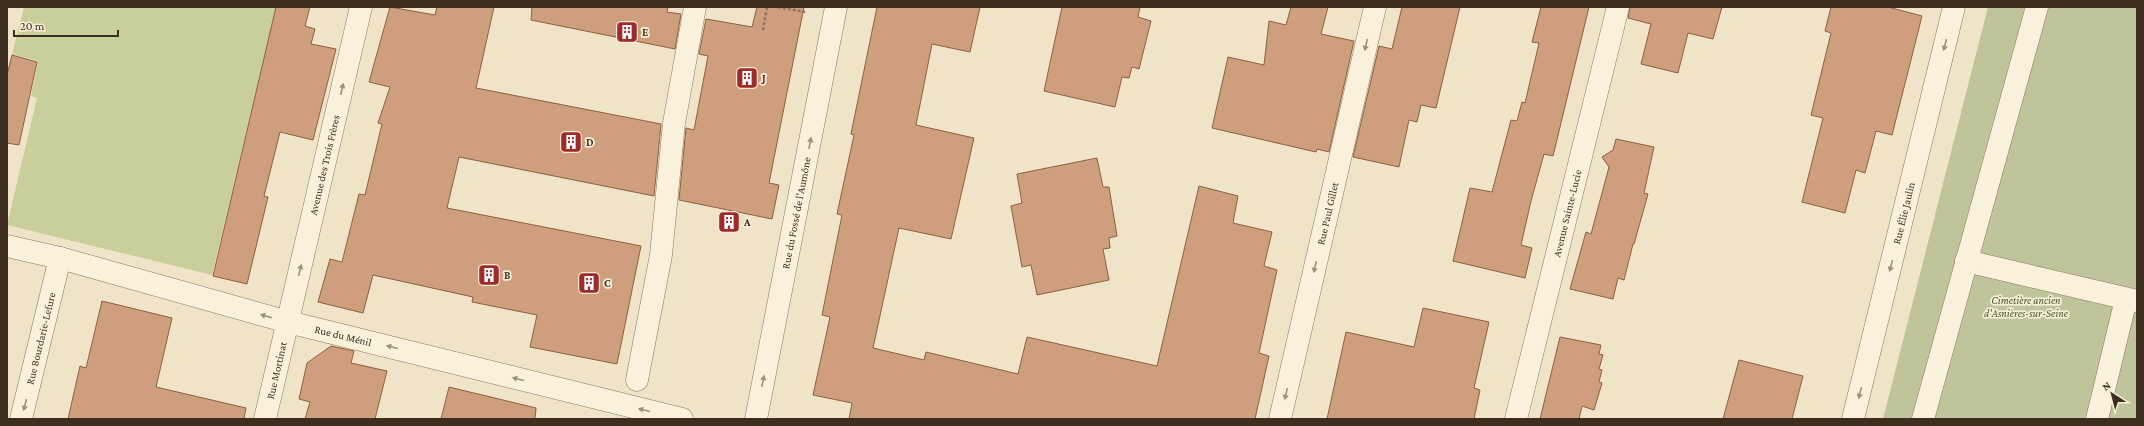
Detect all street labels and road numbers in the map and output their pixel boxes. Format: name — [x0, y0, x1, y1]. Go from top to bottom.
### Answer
street label: Avenue des Trois Frères — [307, 113, 342, 216]
street label: Rue du Fossé de l'Aumône — [779, 156, 813, 270]
street label: Avenue Sainte-Lucie — [1550, 168, 1584, 258]
street label: Rue Paul Gillet — [1314, 180, 1341, 246]
street label: Rue Élie Jaulin — [1890, 181, 1917, 245]
street label: Rue Bourdarie-Lefure — [24, 291, 58, 386]
street label: Rue du Ménil — [314, 323, 373, 348]
street label: Rue Mortinat — [264, 340, 289, 400]

